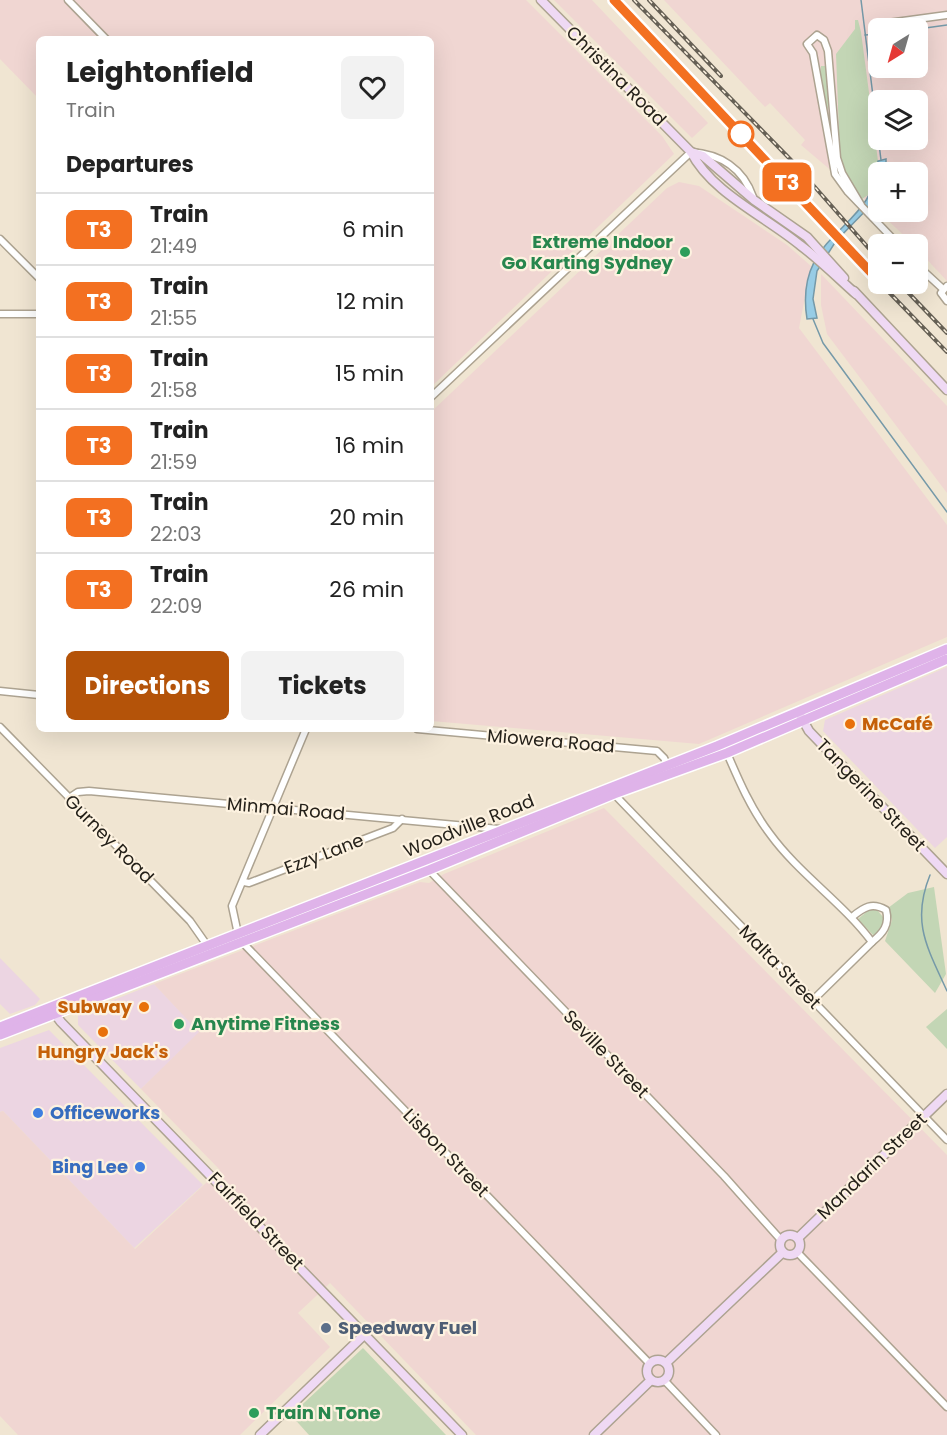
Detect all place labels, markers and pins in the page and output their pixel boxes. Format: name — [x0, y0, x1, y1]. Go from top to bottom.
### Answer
unlabelled marker — [728, 121, 754, 147]
place label: Extreme Indoor Go Karting Sydney — [501, 229, 674, 275]
marker: Extreme Indoor Go Karting Sydney — [678, 245, 692, 259]
place label: McCafé — [862, 711, 933, 736]
marker: McCafé — [843, 717, 857, 731]
place label: Subway — [57, 994, 133, 1019]
marker: Subway — [137, 1000, 151, 1014]
place label: Anytime Fitness — [191, 1011, 340, 1036]
marker: Anytime Fitness — [172, 1017, 186, 1031]
marker: Hungry Jack's — [96, 1025, 110, 1039]
place label: Hungry Jack's — [37, 1039, 169, 1064]
place label: Officeworks — [50, 1100, 160, 1125]
marker: Officeworks — [31, 1106, 45, 1120]
place label: Bing Lee — [52, 1154, 128, 1179]
marker: Bing Lee — [133, 1160, 147, 1174]
place label: Speedway Fuel — [338, 1315, 477, 1340]
marker: Speedway Fuel — [319, 1321, 333, 1335]
place label: Train N Tone — [266, 1400, 381, 1425]
marker: Train N Tone — [247, 1406, 261, 1420]

